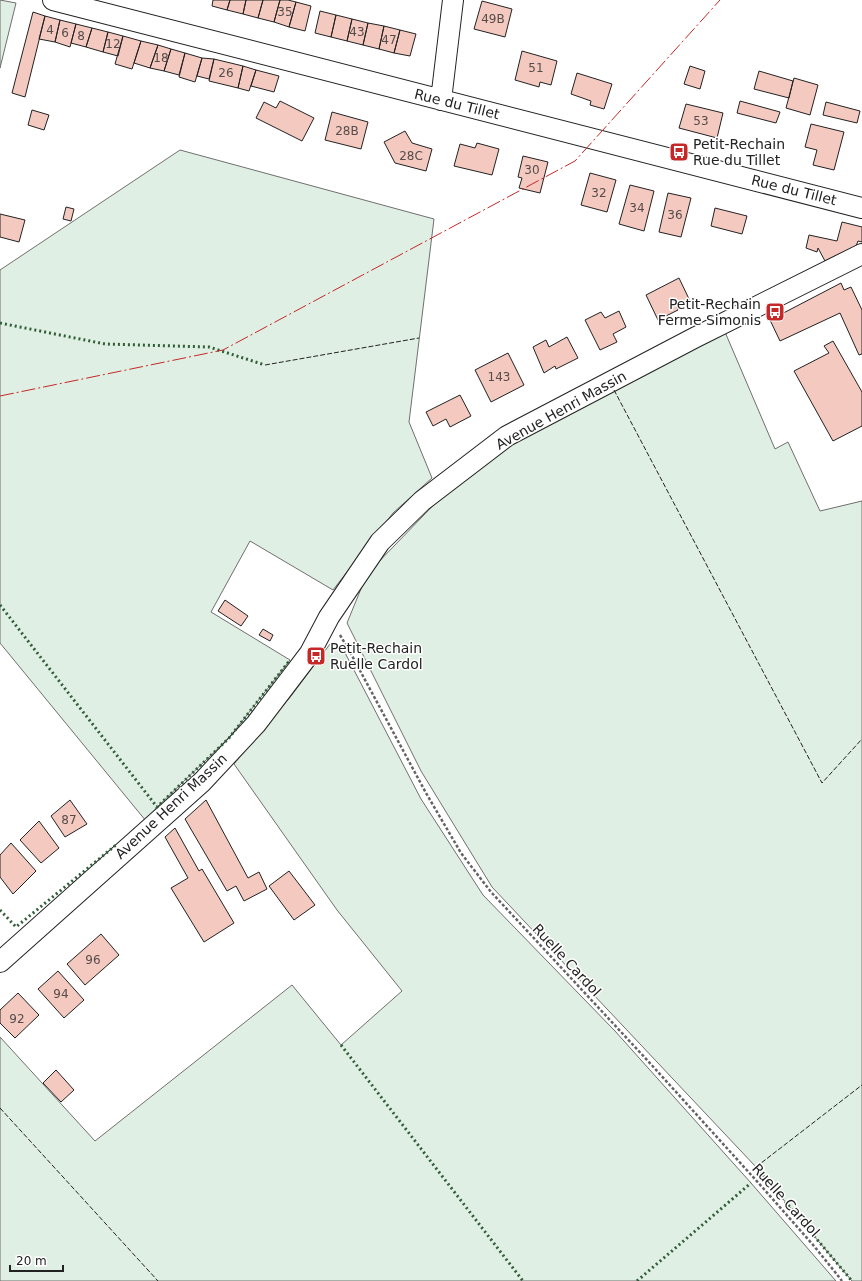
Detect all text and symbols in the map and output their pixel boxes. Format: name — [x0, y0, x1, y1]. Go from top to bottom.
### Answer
house number: 35 — [277, 5, 293, 19]
house number: 49B — [481, 12, 505, 26]
house number: 4 — [46, 23, 54, 37]
house number: 43 — [349, 25, 365, 39]
house number: 6 — [61, 26, 69, 40]
house number: 8 — [77, 29, 85, 43]
house number: 47 — [381, 33, 397, 47]
house number: 12 — [105, 37, 121, 51]
house number: 18 — [153, 51, 169, 65]
house number: 51 — [528, 61, 544, 75]
house number: 26 — [218, 66, 234, 80]
street label: Rue du Tillet — [413, 86, 502, 122]
house number: 53 — [693, 114, 709, 128]
house number: 28B — [335, 124, 359, 138]
place label: Petit-Rechain Rue du Tillet — [693, 136, 785, 168]
bus stop icon: Petit-Rechain Rue du Tillet — [668, 141, 690, 163]
house number: 28C — [399, 149, 423, 163]
house number: 30 — [524, 163, 540, 177]
street label: Rue du Tillet — [750, 172, 839, 208]
house number: 32 — [591, 186, 607, 200]
house number: 34 — [629, 201, 645, 215]
house number: 36 — [667, 208, 683, 222]
place label: Petit-Rechain Ferme Simonis — [658, 296, 761, 328]
bus stop icon: Petit-Rechain Ferme Simonis — [764, 301, 786, 323]
street label: Avenue Henri Massin — [493, 367, 629, 453]
house number: 143 — [488, 370, 510, 384]
place label: Petit-Rechain Ruelle Cardol — [330, 640, 423, 672]
bus stop icon: Petit-Rechain Ruelle Cardol — [305, 645, 327, 667]
street label: Avenue Henri Massin — [112, 750, 230, 862]
house number: 87 — [61, 813, 77, 827]
street label: Ruelle Cardol — [530, 921, 604, 999]
house number: 96 — [85, 953, 101, 967]
house number: 94 — [53, 987, 69, 1001]
house number: 92 — [9, 1012, 25, 1026]
street label: Ruelle Cardol — [749, 1160, 823, 1240]
scale bar — [10, 1247, 63, 1273]
text: 20 m — [16, 1254, 47, 1268]

